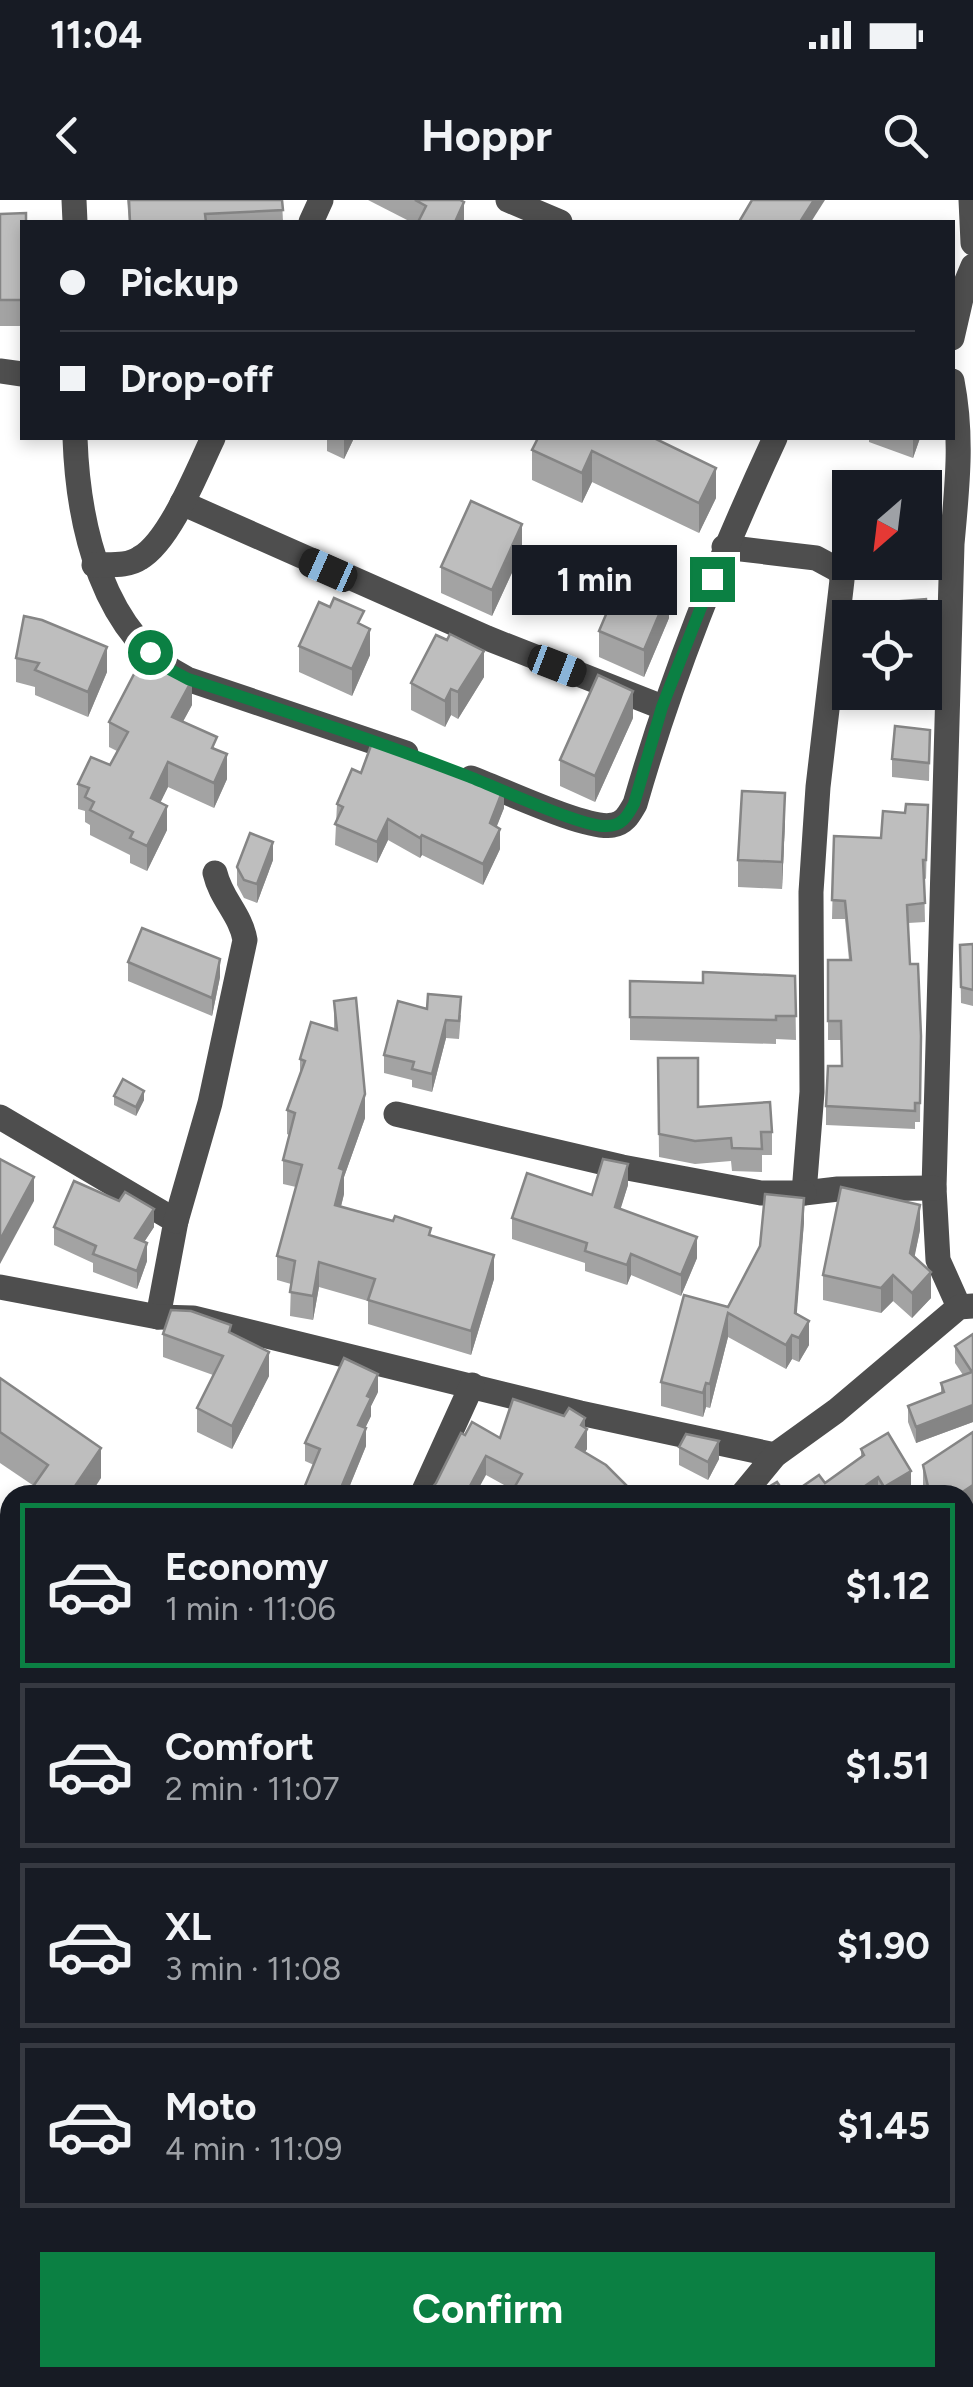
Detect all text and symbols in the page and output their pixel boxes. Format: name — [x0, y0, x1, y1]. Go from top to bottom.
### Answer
text: 11:04 — [50, 12, 142, 58]
icon: back — [40, 108, 95, 163]
text: Hoppr — [421, 108, 552, 162]
icon: search — [878, 108, 933, 163]
text: Pickup — [120, 260, 238, 306]
text: Drop-off — [120, 356, 273, 402]
north arrow — [832, 470, 942, 580]
map controls — [832, 470, 942, 710]
car — [294, 544, 362, 596]
callout: 1 min — [512, 544, 677, 614]
route end — [690, 557, 735, 602]
text: 1 min — [557, 561, 632, 599]
button: locate — [832, 600, 942, 710]
route start — [128, 630, 173, 675]
car — [524, 641, 590, 691]
icon: car — [45, 1541, 135, 1631]
text: Economy — [165, 1544, 328, 1590]
text: $1.12 — [845, 1563, 930, 1609]
text: 1 min · 11:06 — [165, 1590, 336, 1628]
icon: car — [45, 1721, 135, 1811]
text: Comfort — [165, 1724, 314, 1770]
text: $1.51 — [845, 1743, 930, 1789]
text: 2 min · 11:07 — [165, 1770, 339, 1808]
icon: car — [45, 1901, 135, 1991]
text: XL — [165, 1904, 211, 1950]
text: $1.90 — [837, 1923, 930, 1969]
text: 3 min · 11:08 — [165, 1950, 341, 1988]
icon: car — [45, 2081, 135, 2171]
text: Moto — [165, 2084, 257, 2130]
text: $1.45 — [837, 2103, 930, 2149]
text: 4 min · 11:09 — [165, 2130, 342, 2168]
button: Confirm — [40, 2252, 935, 2367]

